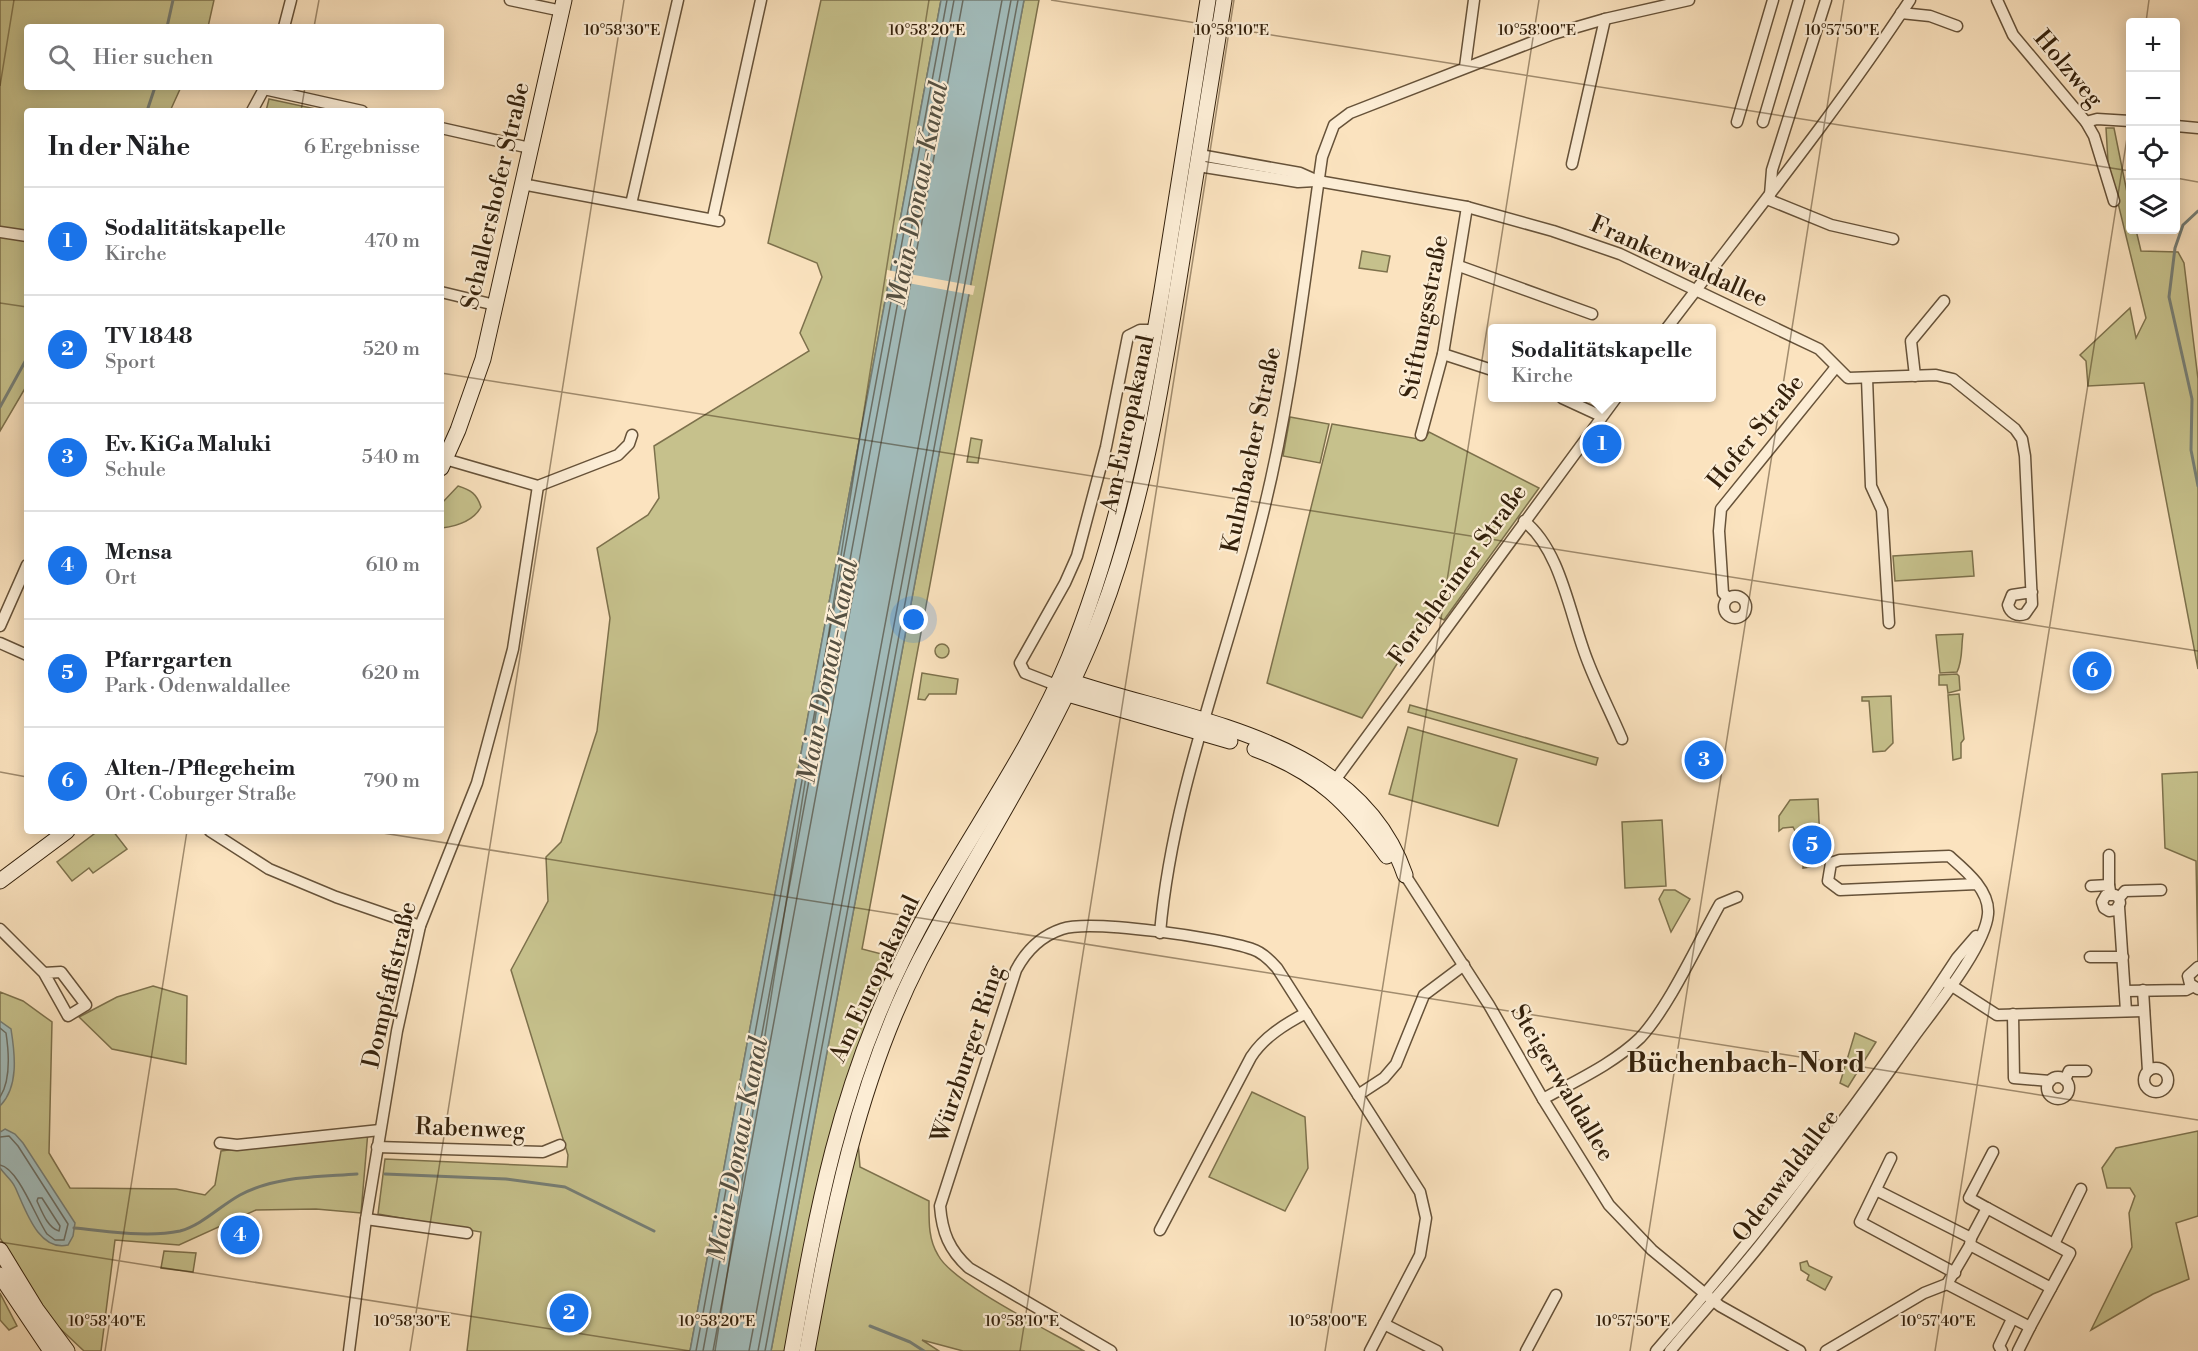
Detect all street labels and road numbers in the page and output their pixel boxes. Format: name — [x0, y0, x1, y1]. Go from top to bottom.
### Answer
street label: Holzweg — [2027, 24, 2110, 114]
street label: Schallershofer Straße — [455, 79, 537, 313]
street label: Frankenwaldallee — [1586, 209, 1772, 315]
street label: Stiftungsstraße — [1394, 232, 1456, 402]
street label: Am Europakanal — [1094, 332, 1162, 517]
street label: Kulmbacher Straße — [1216, 344, 1288, 556]
street label: Hofer Straße — [1701, 369, 1811, 495]
street label: Forchheimer Straße — [1382, 478, 1534, 672]
street label: Am Europakanal — [823, 891, 927, 1068]
street label: Dompfaffstraße — [356, 899, 424, 1071]
street label: Würzburger Ring — [925, 961, 1011, 1148]
street label: Steigerwaldallee — [1503, 999, 1621, 1167]
street label: Odenwaldallee — [1726, 1103, 1846, 1249]
street label: Rabenweg — [414, 1112, 526, 1146]

